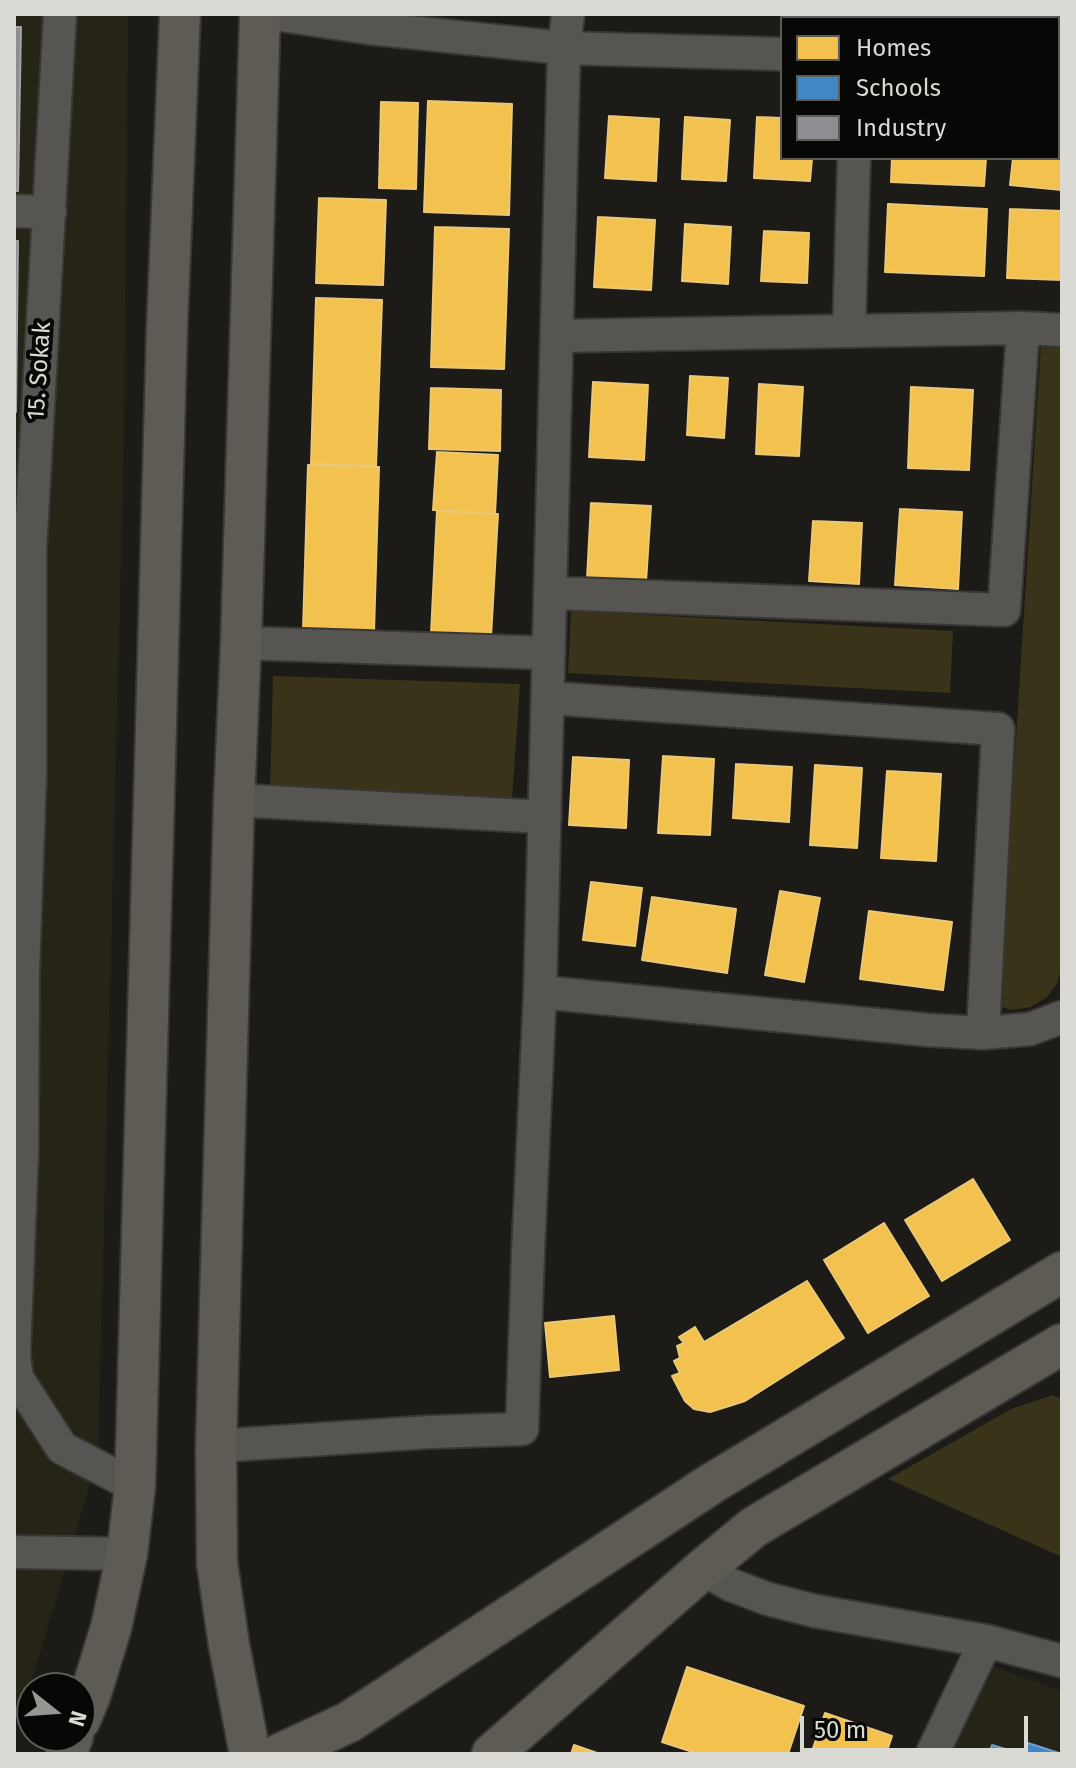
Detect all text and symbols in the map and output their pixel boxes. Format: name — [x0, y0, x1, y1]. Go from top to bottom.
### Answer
legend — [780, 16, 1060, 160]
text: Homes — [856, 34, 931, 62]
text: Schools — [856, 74, 941, 102]
text: Industry — [856, 114, 946, 142]
street label: 15. Sokak — [22, 321, 58, 421]
north arrow — [16, 1672, 96, 1752]
scale bar — [804, 1700, 1032, 1750]
text: N — [62, 1708, 93, 1730]
text: 50 m — [814, 1716, 866, 1744]

